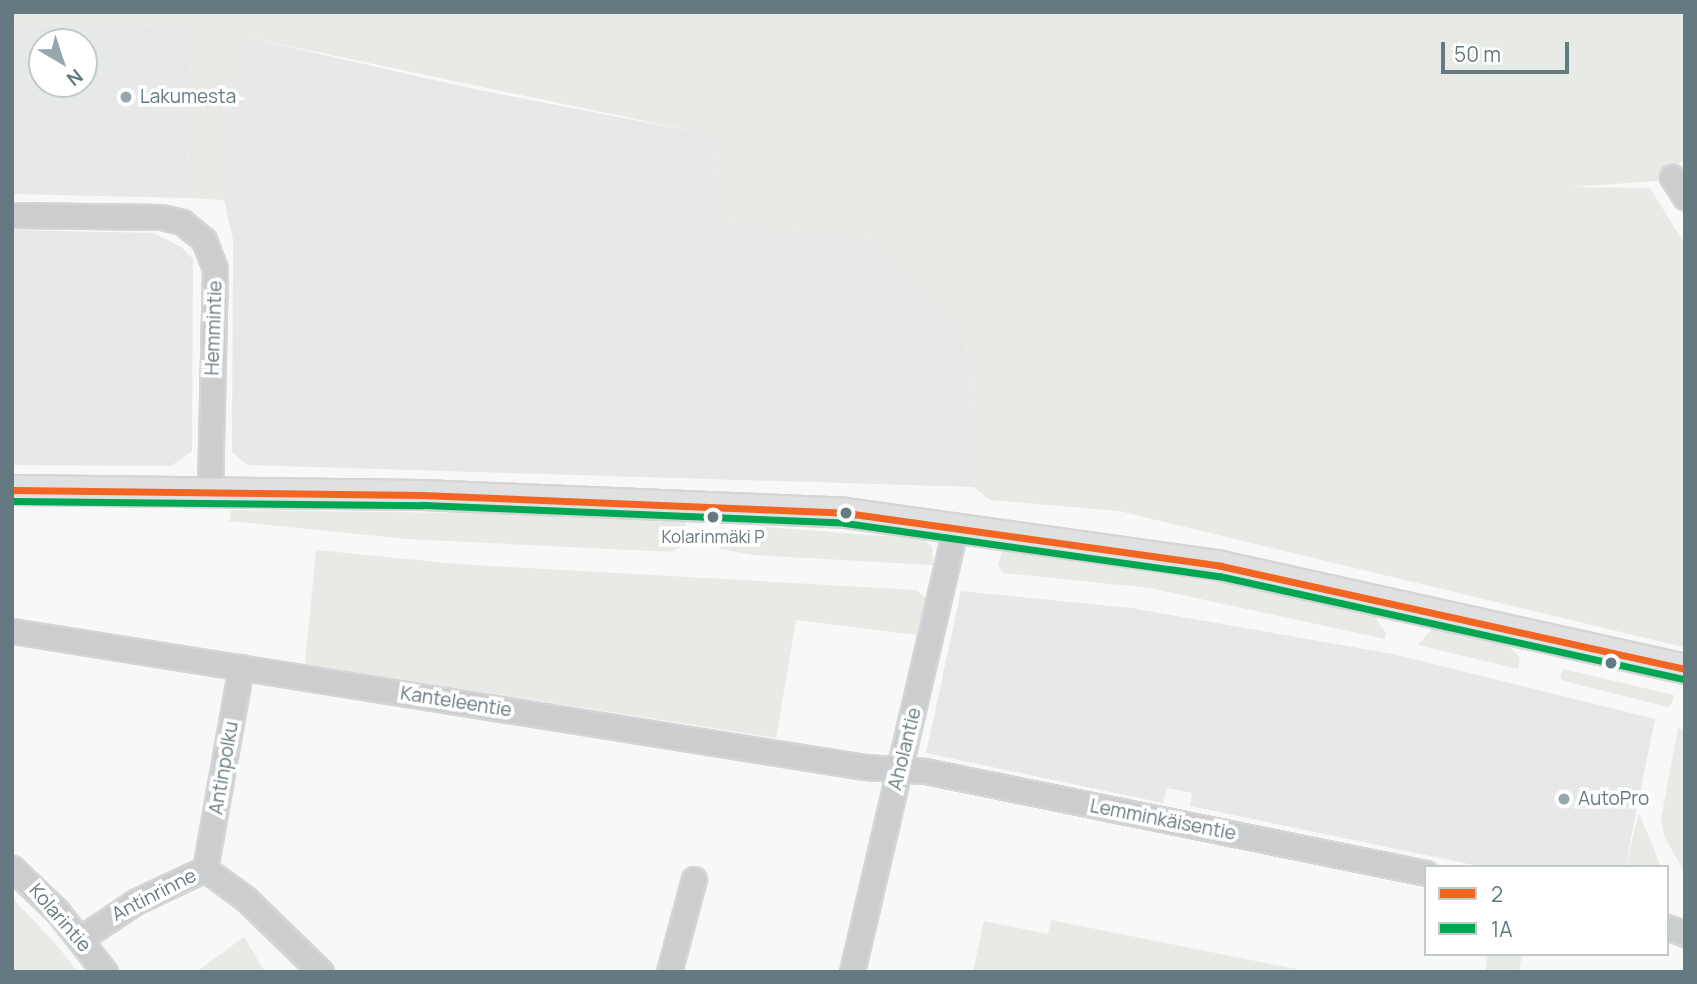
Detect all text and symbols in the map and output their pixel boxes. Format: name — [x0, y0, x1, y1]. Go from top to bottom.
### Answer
north arrow — [28, 28, 98, 98]
scale bar — [1445, 28, 1573, 72]
text: 50 m — [1454, 40, 1501, 68]
text: N — [61, 63, 88, 92]
place label: Lakumesta — [140, 86, 236, 108]
marker: Lakumesta — [118, 89, 134, 105]
street label: Hemmintie — [201, 280, 227, 376]
unlabelled marker — [839, 506, 853, 520]
marker: Kolarinmäki P — [706, 510, 720, 524]
place label: Kolarinmäki P — [661, 527, 765, 547]
unlabelled marker — [1604, 656, 1618, 670]
street label: Kanteleentie — [399, 682, 513, 722]
street label: Aholantie — [884, 705, 926, 793]
street label: Antinpolku — [205, 720, 243, 816]
place label: AutoPro — [1578, 788, 1649, 810]
marker: AutoPro — [1556, 791, 1572, 807]
street label: Lemminkäisentie — [1088, 795, 1238, 845]
street label: Antinrinne — [108, 864, 200, 926]
legend — [1424, 865, 1669, 956]
street label: Kolarintie — [24, 879, 96, 957]
text: 2 — [1491, 880, 1503, 908]
text: 1A — [1491, 915, 1513, 943]

